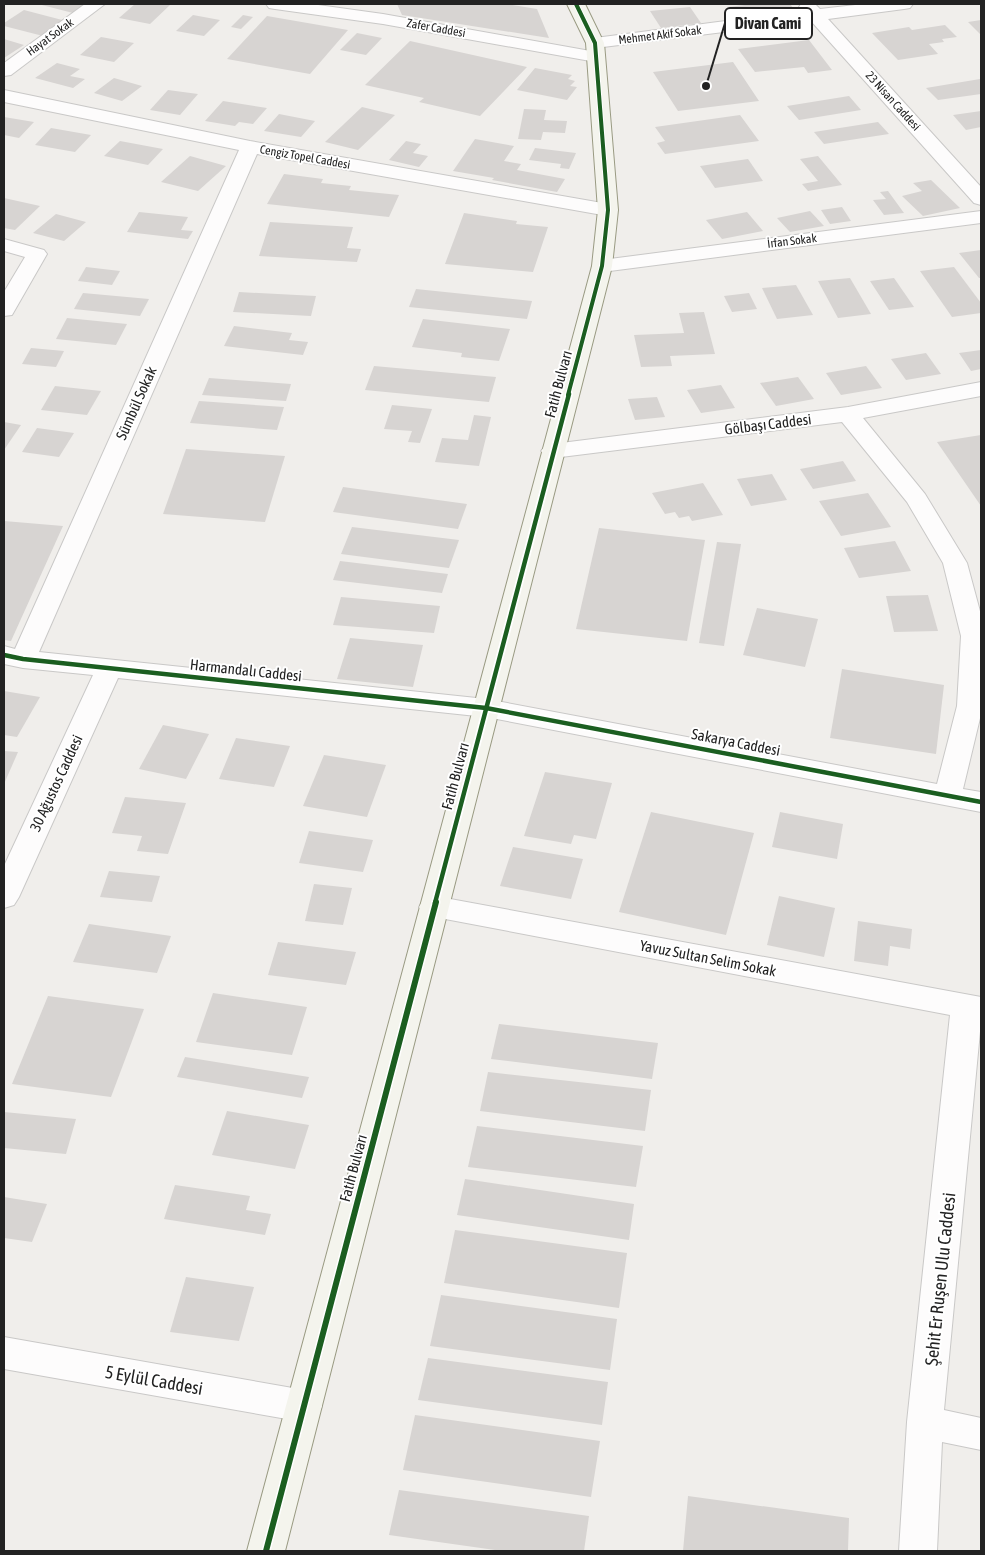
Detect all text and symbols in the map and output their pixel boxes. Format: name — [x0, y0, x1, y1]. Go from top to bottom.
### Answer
callout: Divan Cami — [725, 8, 812, 39]
text: Divan Cami — [735, 14, 801, 32]
street label: Hayat Sokak — [24, 15, 77, 59]
street label: Zafer Caddesi — [405, 16, 467, 40]
street label: Mehmet Akif Sokak — [618, 23, 703, 47]
street label: 23 Nisan Caddesi — [863, 69, 923, 133]
street label: Cengiz Topel Caddesi — [259, 142, 351, 172]
street label: İrfan Sokak — [766, 231, 818, 251]
street label: Fatih Bulvarı — [541, 349, 575, 419]
street label: Sümbül Sokak — [112, 363, 160, 442]
street label: Gölbaşı Caddesi — [724, 410, 812, 438]
street label: Harmandalı Caddesi — [189, 656, 303, 684]
street label: Sakarya Caddesi — [690, 725, 782, 759]
street label: 30 Ağustos Caddesi — [26, 732, 86, 834]
street label: Fatih Bulvarı — [438, 741, 472, 811]
street label: Yavuz Sultan Selim Sokak — [638, 936, 778, 980]
street label: Fatih Bulvarı — [336, 1133, 370, 1203]
street label: Şehit Er Ruşen Ulu Caddesi — [920, 1191, 960, 1367]
street label: 5 Eylül Caddesi — [103, 1361, 205, 1399]

